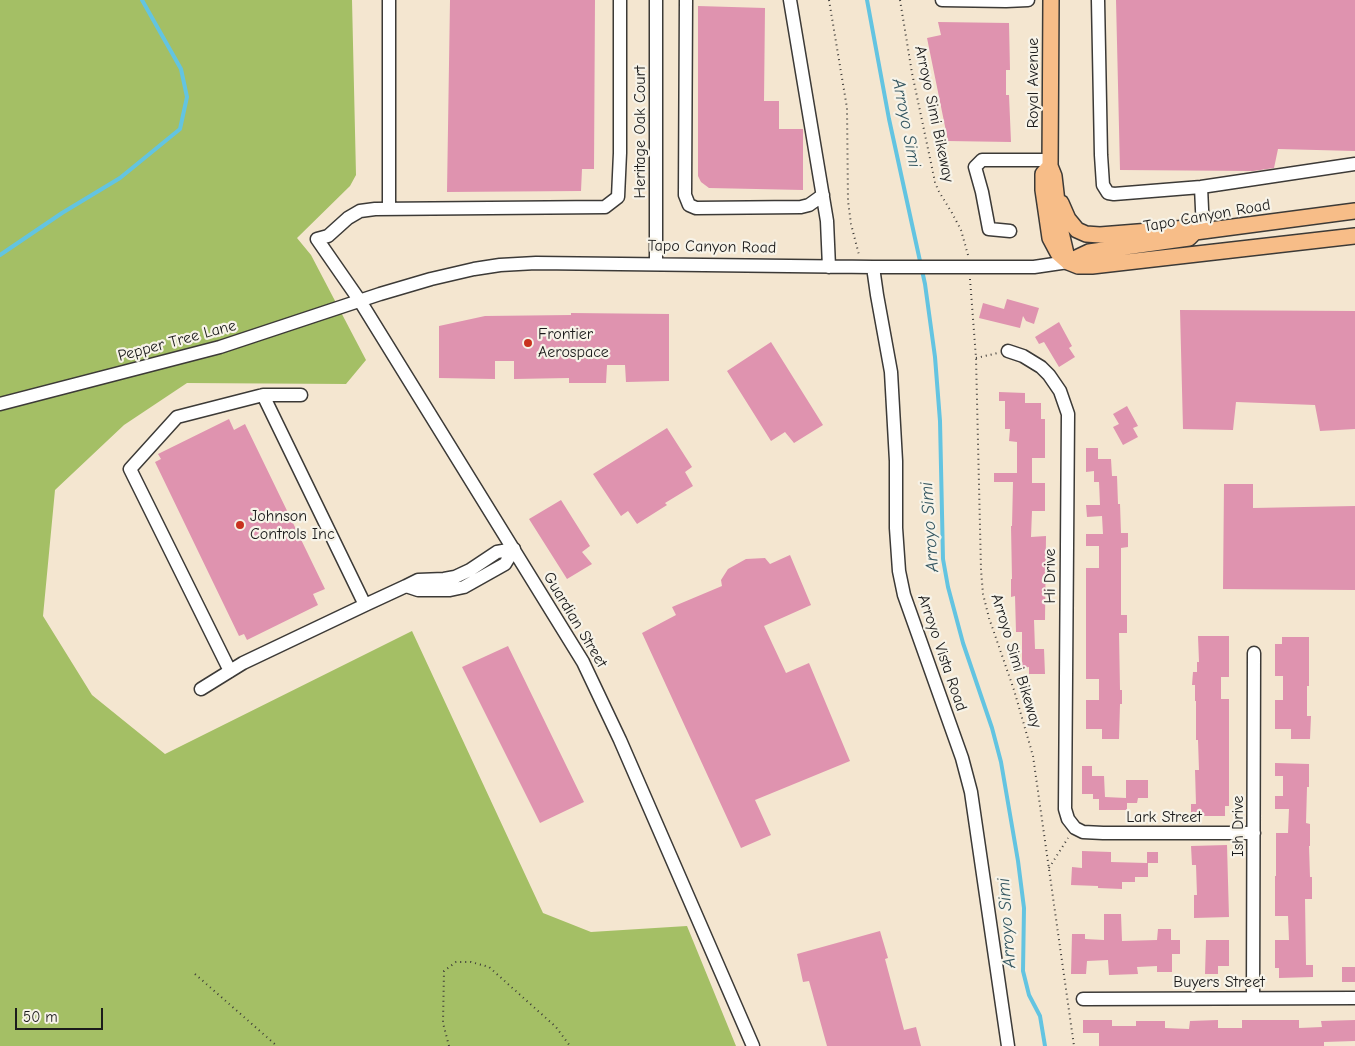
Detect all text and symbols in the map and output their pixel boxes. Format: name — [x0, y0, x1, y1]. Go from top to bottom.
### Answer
street label: Royal Avenue — [1023, 38, 1043, 128]
street label: Arroyo Simi Bikeway — [910, 44, 958, 184]
street label: Heritage Oak Court — [630, 66, 650, 198]
water label: Arroyo Simi — [887, 77, 925, 169]
street label: Tapo Canyon Road — [1142, 195, 1272, 237]
street label: Tapo Canyon Road — [648, 236, 776, 258]
street label: Pepper Tree Lane — [116, 316, 238, 366]
place label: Frontier Aerospace — [538, 324, 609, 362]
marker: Frontier Aerospace — [522, 337, 534, 349]
water label: Arroyo Simi — [916, 481, 944, 573]
place label: Johnson Controls Inc — [250, 506, 335, 544]
marker: Johnson Controls Inc — [234, 519, 246, 531]
street label: Hi Drive — [1040, 549, 1060, 603]
street label: Guardian Street — [539, 569, 611, 671]
street label: Arroyo Vista Road — [913, 592, 971, 714]
street label: Arroyo Simi Bikeway — [986, 592, 1046, 730]
street label: Ish Drive — [1228, 795, 1248, 857]
street label: Lark Street — [1126, 807, 1202, 827]
water label: Arroyo Simi — [993, 877, 1021, 969]
street label: Buyers Street — [1173, 972, 1265, 992]
scale bar — [18, 998, 105, 1030]
text: 50 m — [23, 1008, 58, 1026]

